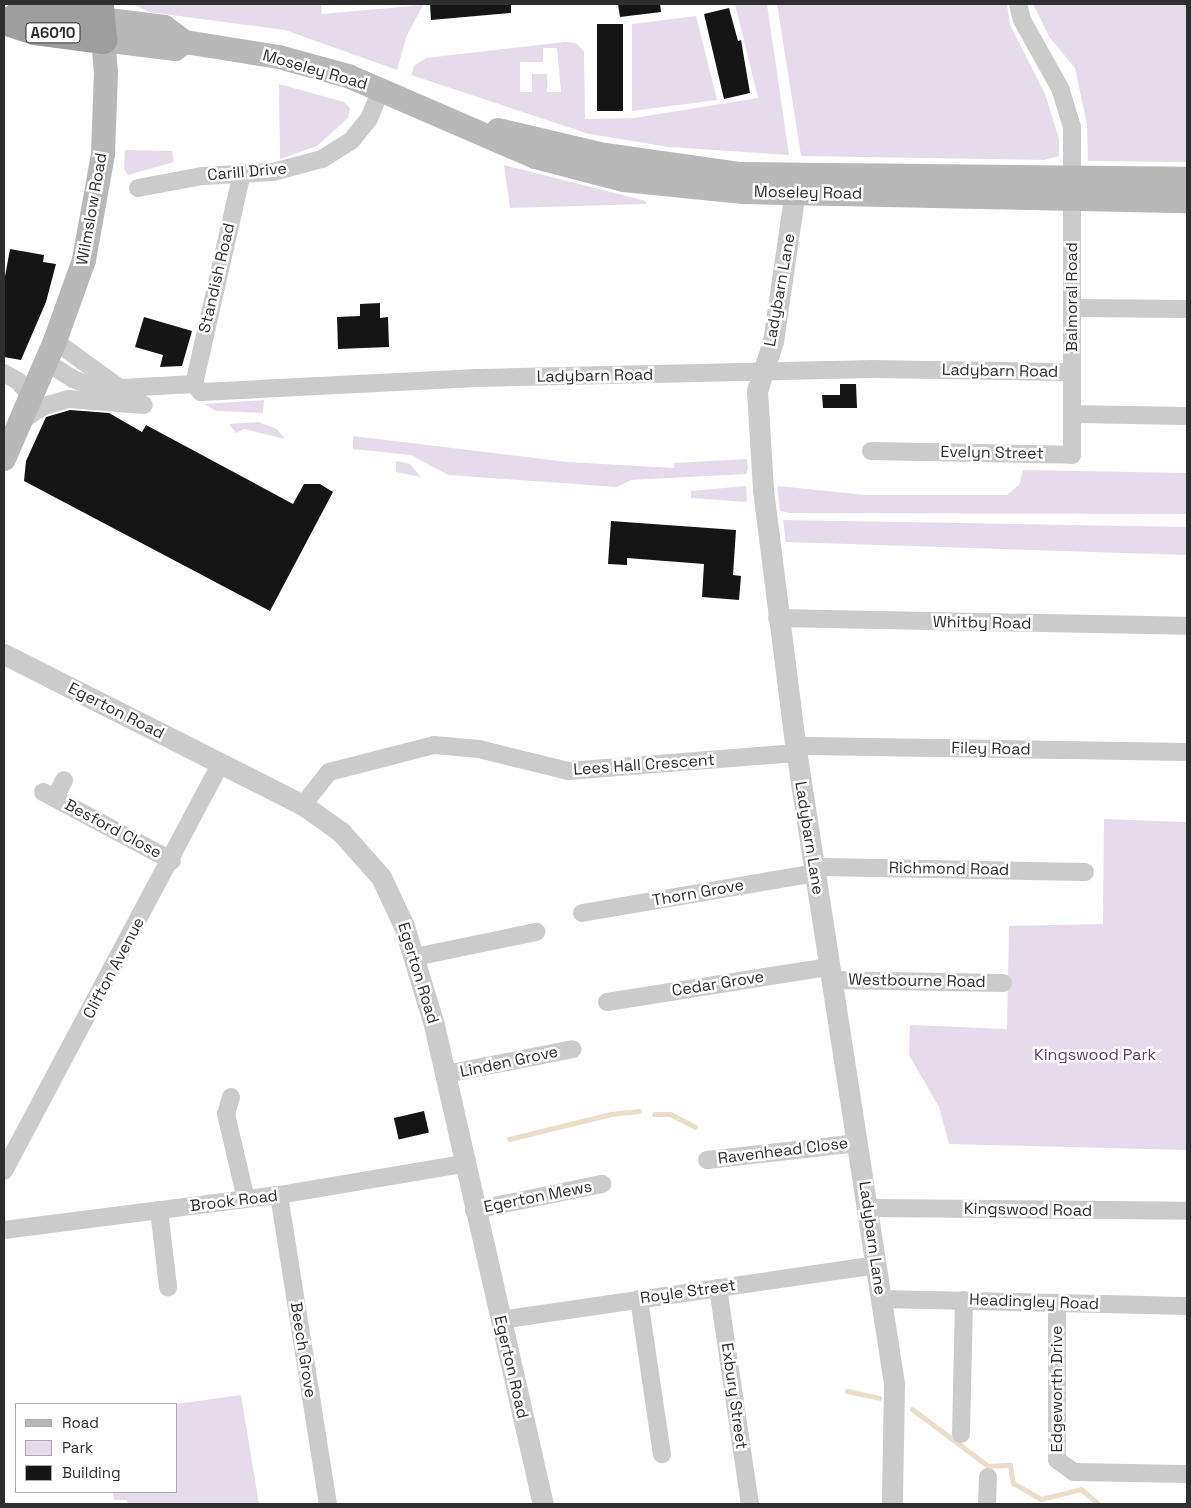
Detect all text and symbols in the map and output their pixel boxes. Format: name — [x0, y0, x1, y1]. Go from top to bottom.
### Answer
road number: A6010 — [26, 20, 80, 46]
street label: Moseley Road — [260, 46, 370, 94]
street label: Wilmslow Road — [73, 151, 111, 267]
street label: Carill Drive — [206, 159, 288, 185]
street label: Moseley Road — [754, 182, 862, 204]
street label: Standish Road — [195, 221, 239, 335]
street label: Ladybarn Lane — [761, 232, 799, 348]
street label: Balmoral Road — [1062, 242, 1082, 352]
street label: Ladybarn Road — [942, 360, 1058, 382]
street label: Ladybarn Road — [537, 365, 653, 387]
street label: Evelyn Street — [940, 442, 1044, 464]
street label: Whitby Road — [933, 613, 1031, 633]
street label: Egerton Road — [65, 679, 167, 743]
street label: Filey Road — [951, 739, 1031, 759]
street label: Lees Hall Crescent — [573, 750, 715, 780]
street label: Ladybarn Lane — [791, 780, 827, 896]
street label: Besford Close — [61, 795, 165, 863]
street label: Richmond Road — [889, 858, 1009, 880]
street label: Thorn Grove — [651, 875, 745, 911]
street label: Clifton Avenue — [79, 914, 149, 1022]
street label: Egerton Road — [393, 920, 443, 1026]
street label: Cedar Grove — [671, 967, 765, 1001]
street label: Westbourne Road — [848, 970, 986, 992]
street label: Linden Grove — [458, 1042, 560, 1082]
park label: Kingswood Park — [1034, 1045, 1156, 1065]
street label: Ravenhead Close — [717, 1133, 849, 1169]
street label: Egerton Mews — [482, 1177, 594, 1217]
street label: Ladybarn Lane — [855, 1180, 889, 1296]
street label: Brook Road — [189, 1186, 279, 1216]
street label: Kingswood Road — [964, 1199, 1092, 1221]
street label: Royle Street — [639, 1276, 737, 1308]
street label: Headingley Road — [969, 1290, 1099, 1314]
street label: Beech Grove — [286, 1301, 320, 1399]
street label: Egerton Road — [490, 1314, 532, 1420]
street label: Edgeworth Drive — [1047, 1325, 1067, 1453]
street label: Exbury Street — [717, 1341, 751, 1451]
legend — [15, 1403, 178, 1493]
text: Road — [62, 1413, 99, 1432]
text: Park — [62, 1438, 93, 1457]
text: Building — [62, 1463, 121, 1482]

